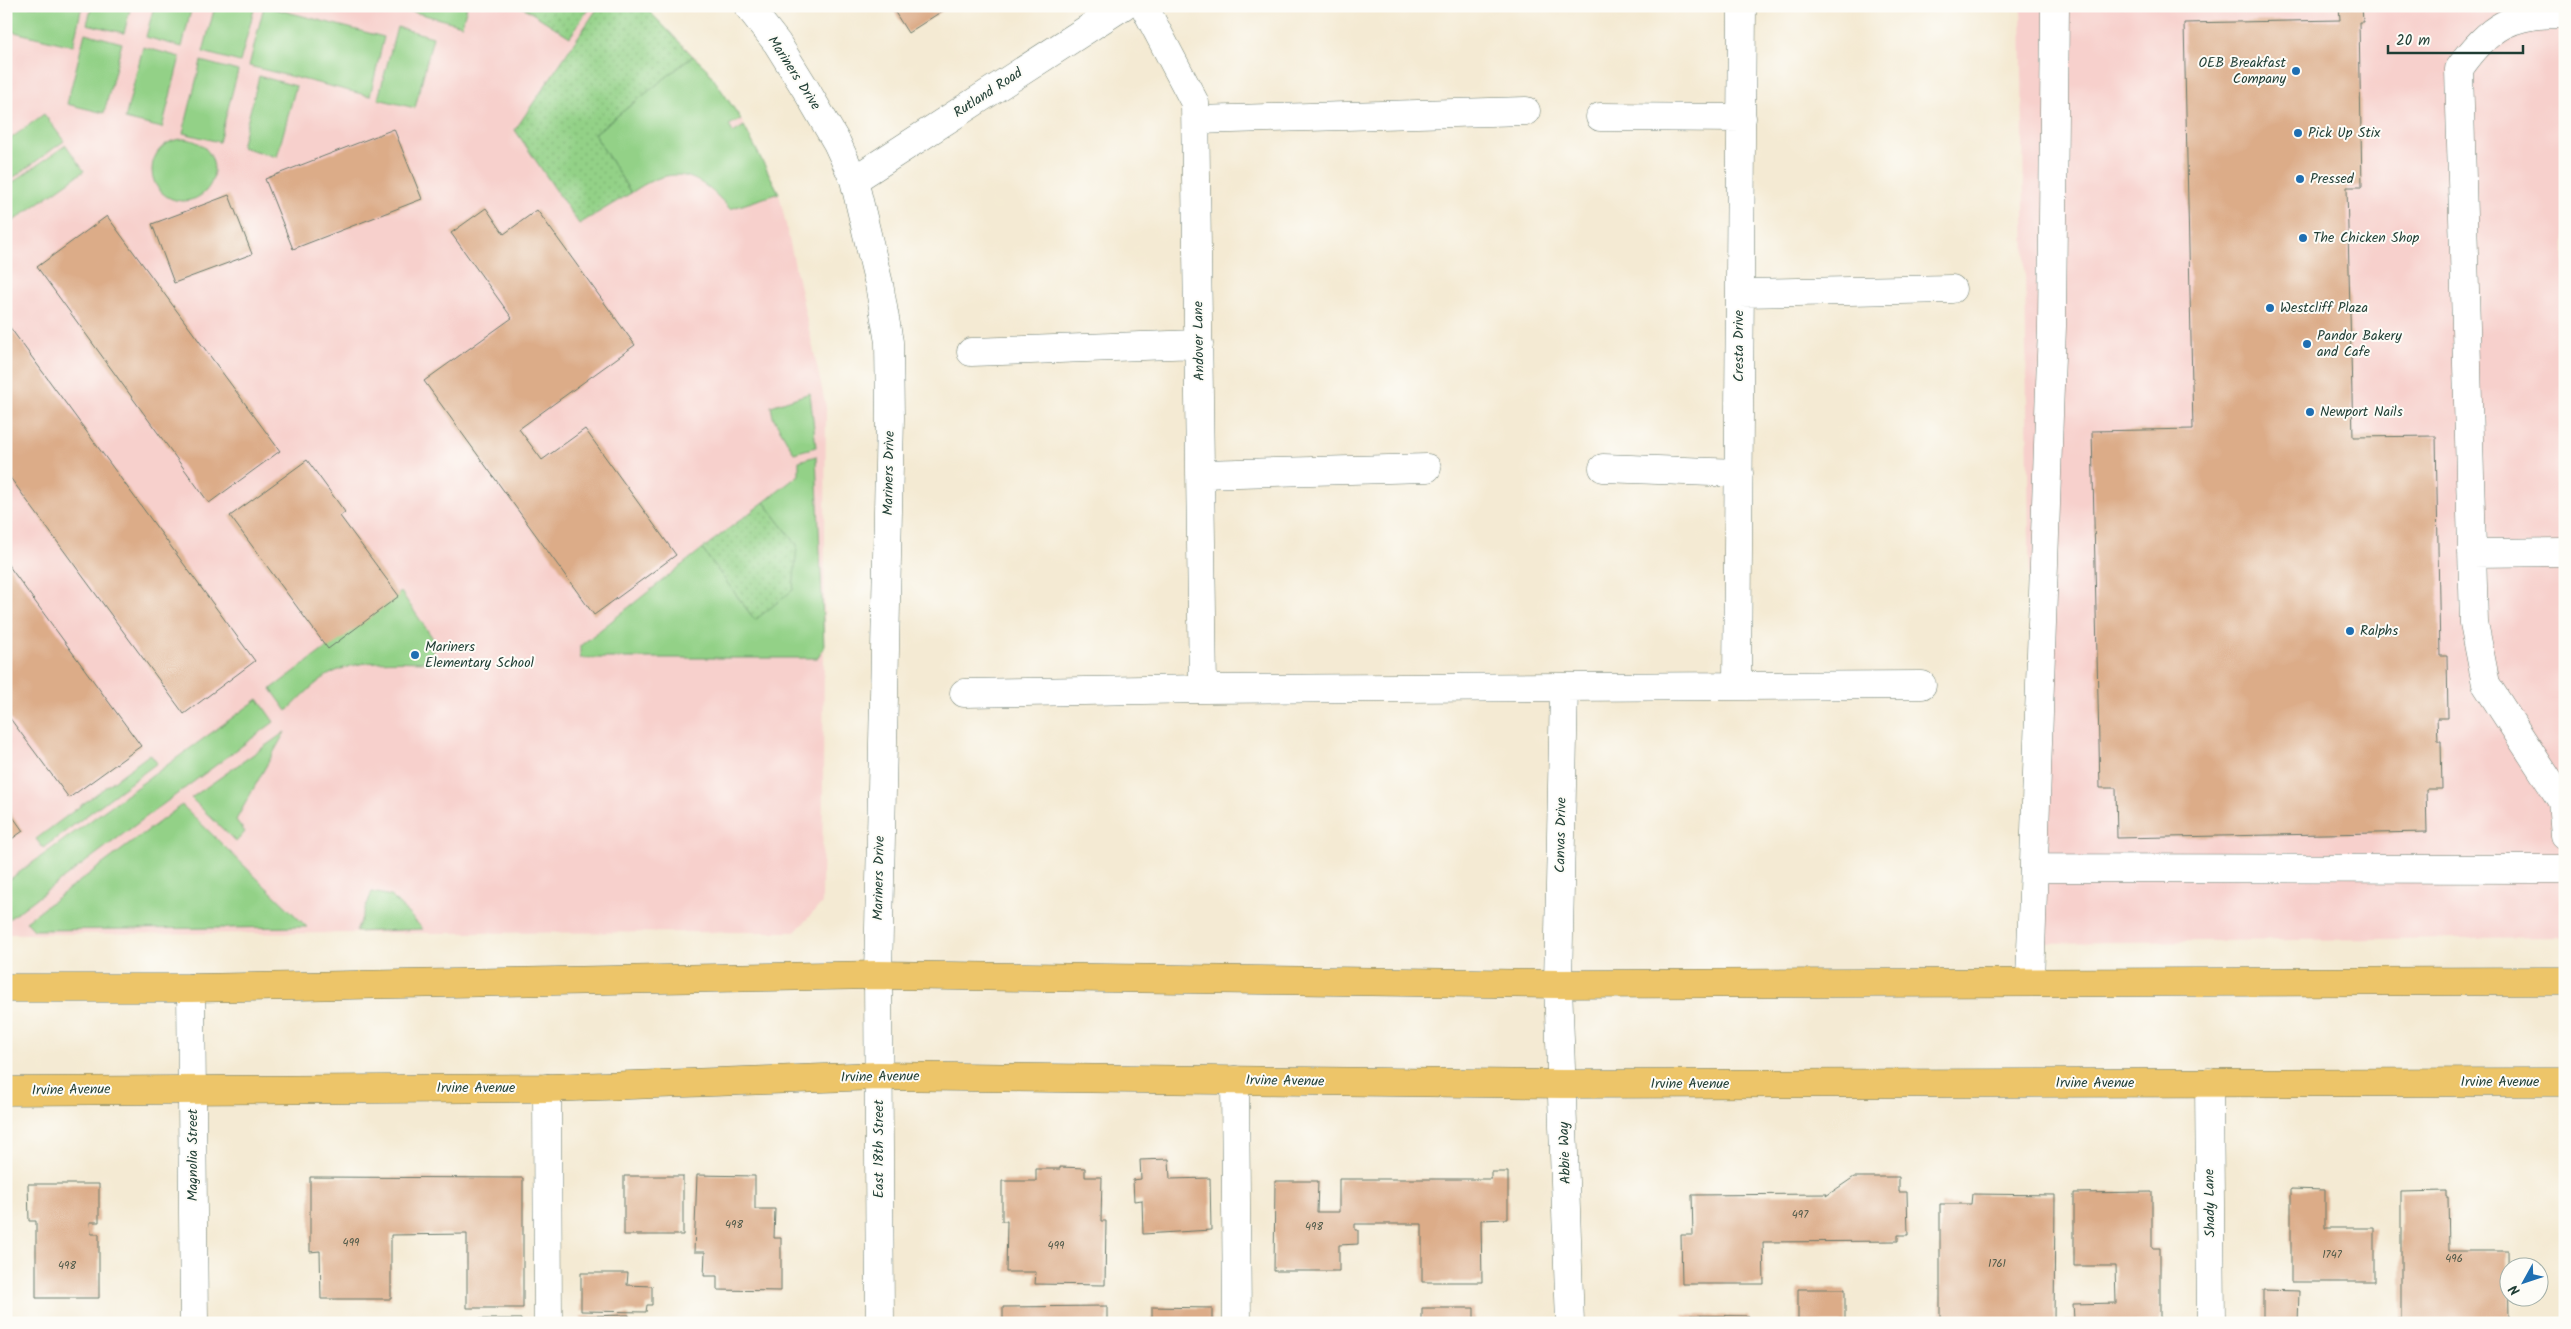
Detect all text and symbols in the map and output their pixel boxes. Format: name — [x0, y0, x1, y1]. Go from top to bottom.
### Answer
scale bar — [2388, 22, 2524, 54]
text: 20 m — [2396, 29, 2430, 53]
street label: Mariners Drive — [762, 31, 827, 115]
place label: OEB Breakfast Company — [2199, 52, 2287, 90]
street label: Rutland Road — [949, 62, 1028, 124]
marker: OEB Breakfast Company — [2290, 65, 2302, 77]
place label: Pick Up Stix — [2308, 122, 2381, 144]
marker: Pick Up Stix — [2292, 127, 2304, 139]
place label: Pressed — [2310, 168, 2355, 190]
marker: Pressed — [2294, 173, 2306, 185]
place label: The Chicken Shop — [2313, 227, 2420, 249]
marker: The Chicken Shop — [2297, 232, 2309, 244]
place label: Westcliff Plaza — [2280, 297, 2368, 319]
street label: Andover Lane — [1187, 300, 1211, 381]
marker: Westcliff Plaza — [2264, 302, 2276, 314]
street label: Cresta Drive — [1728, 309, 1750, 382]
place label: Pandor Bakery and Cafe — [2317, 325, 2402, 363]
marker: Pandor Bakery and Cafe — [2301, 338, 2313, 350]
place label: Newport Nails — [2320, 401, 2403, 423]
marker: Newport Nails — [2304, 406, 2316, 418]
street label: Mariners Drive — [877, 430, 901, 516]
place label: Ralphs — [2360, 620, 2398, 642]
marker: Ralphs — [2344, 625, 2356, 637]
place label: Mariners Elementary School — [425, 636, 534, 674]
marker: Mariners Elementary School — [409, 649, 421, 661]
street label: Canvas Drive — [1549, 796, 1573, 873]
street label: Mariners Drive — [867, 835, 891, 921]
street label: Irvine Avenue — [840, 1065, 920, 1089]
street label: Irvine Avenue — [1245, 1069, 1325, 1093]
street label: Irvine Avenue — [2461, 1071, 2540, 1093]
street label: Irvine Avenue — [2056, 1072, 2135, 1094]
street label: Irvine Avenue — [1651, 1073, 1730, 1095]
street label: Irvine Avenue — [437, 1077, 516, 1099]
street label: Irvine Avenue — [31, 1078, 111, 1102]
street label: East 18th Street — [868, 1099, 890, 1198]
street label: Magnolia Street — [182, 1108, 204, 1201]
street label: Abbie Way — [1553, 1121, 1577, 1185]
street label: Shady Lane — [2198, 1168, 2222, 1238]
house number: 497 — [1792, 1206, 1809, 1224]
house number: 498 — [725, 1216, 743, 1234]
house number: 498 — [1305, 1218, 1323, 1236]
house number: 499 — [343, 1234, 360, 1252]
house number: 499 — [1048, 1237, 1065, 1255]
house number: 1747 — [2322, 1246, 2343, 1264]
house number: 496 — [2445, 1250, 2463, 1268]
house number: 1761 — [1988, 1255, 2006, 1273]
north arrow — [2498, 1256, 2548, 1306]
house number: 498 — [58, 1257, 76, 1275]
text: N — [2503, 1279, 2526, 1300]

